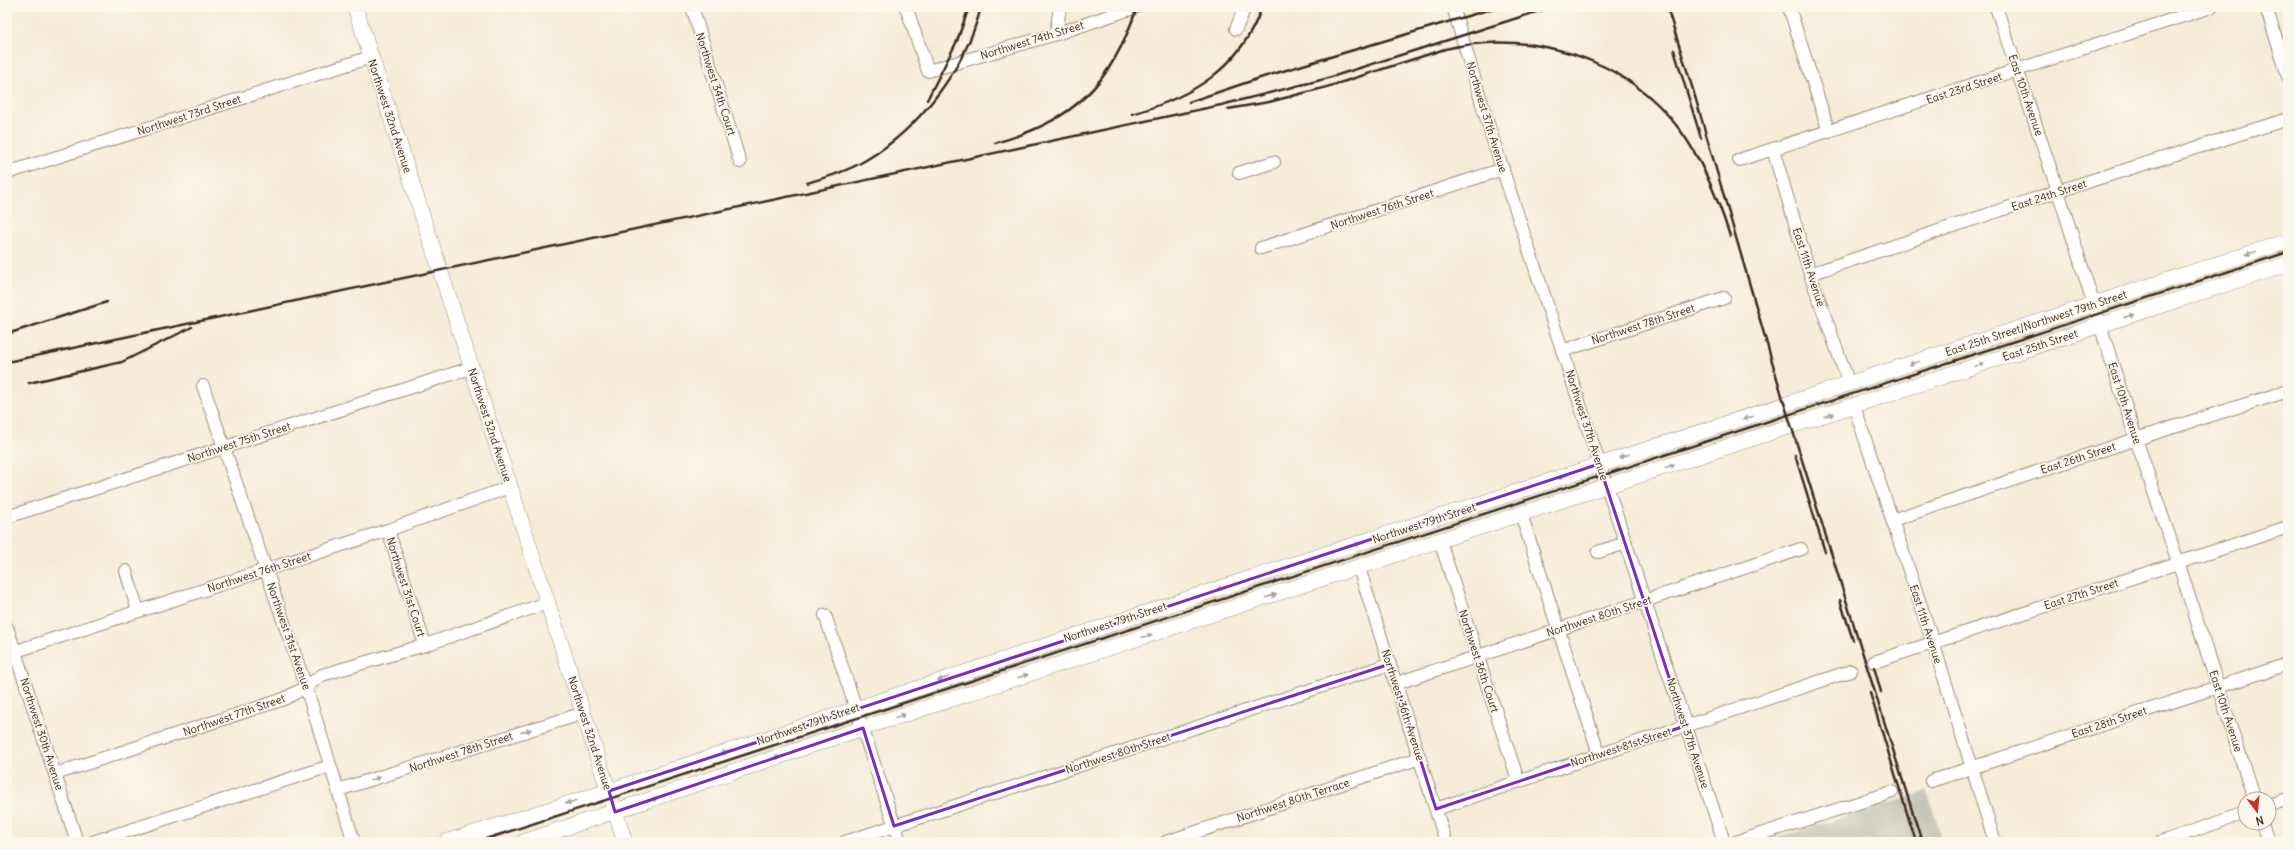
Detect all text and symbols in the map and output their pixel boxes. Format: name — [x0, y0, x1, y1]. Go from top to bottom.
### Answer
street label: Northwest 74th Street — [979, 17, 1086, 62]
street label: Northwest 34th Court — [693, 31, 739, 137]
street label: East 10th Avenue — [2006, 53, 2046, 138]
street label: Northwest 32nd Avenue — [365, 57, 415, 175]
street label: Northwest 37th Avenue — [1463, 60, 1511, 174]
street label: East 23rd Street — [1924, 69, 2004, 107]
street label: Northwest 73rd Street — [135, 91, 243, 138]
street label: East 24th Street — [2010, 176, 2089, 214]
street label: Northwest 76th Street — [1329, 186, 1436, 232]
street label: East 11th Avenue — [1790, 226, 1828, 308]
one-way arrow — [2245, 250, 2257, 256]
street label: East 25th Street/Northwest 79th Street — [1944, 287, 2128, 359]
street label: Northwest 78th Street — [1590, 301, 1697, 347]
one-way arrow — [2123, 313, 2135, 319]
street label: East 25th Street — [2001, 327, 2079, 363]
one-way arrow — [1908, 360, 1920, 366]
street label: East 10th Avenue — [2105, 360, 2145, 446]
one-way arrow — [1973, 362, 1985, 368]
street label: Northwest 32nd Avenue — [465, 366, 515, 484]
street label: Northwest 37th Avenue — [1563, 368, 1611, 482]
one-way arrow — [1823, 412, 1835, 418]
one-way arrow — [1742, 415, 1754, 421]
street label: Northwest 75th Street — [186, 419, 293, 465]
street label: East 26th Street — [2039, 439, 2118, 477]
one-way arrow — [1618, 453, 1630, 459]
one-way arrow — [1665, 462, 1677, 468]
one-way arrow — [1556, 474, 1568, 480]
street label: Northwest 79th Street — [1371, 500, 1478, 546]
street label: Northwest 31st Court — [383, 535, 429, 639]
one-way arrow — [1353, 541, 1365, 547]
street label: Northwest 76th Street — [206, 549, 313, 595]
street label: East 27th Street — [2042, 575, 2120, 613]
street label: Northwest 31st Avenue — [264, 580, 314, 692]
street label: East 11th Avenue — [1907, 583, 1945, 665]
one-way arrow — [1216, 585, 1228, 591]
street label: Northwest 80th Street — [1545, 592, 1654, 640]
one-way arrow — [1265, 593, 1277, 599]
street label: Northwest 79th Street — [1062, 599, 1169, 645]
street label: Northwest 36th Court — [1456, 608, 1502, 714]
one-way arrow — [1141, 633, 1153, 639]
street label: Northwest 36th Avenue — [1378, 648, 1428, 762]
street label: East 10th Avenue — [2206, 668, 2246, 754]
one-way arrow — [1018, 673, 1030, 679]
street label: Northwest 32nd Avenue — [565, 674, 615, 792]
street label: Northwest 30th Avenue — [17, 676, 67, 792]
one-way arrow — [937, 676, 949, 682]
street label: Northwest 37th Avenue — [1664, 676, 1712, 790]
street label: Northwest 77th Street — [181, 691, 287, 739]
street label: Northwest 79th Street — [755, 700, 862, 748]
street label: East 28th Street — [2070, 703, 2149, 741]
one-way arrow — [894, 713, 906, 719]
street label: Northwest 81st Street — [1569, 724, 1674, 770]
one-way arrow — [520, 728, 532, 734]
street label: Northwest 78th Street — [408, 729, 515, 775]
street label: Northwest 80th Street — [1064, 729, 1173, 777]
one-way arrow — [720, 749, 732, 755]
one-way arrow — [770, 755, 782, 761]
one-way arrow — [370, 775, 382, 781]
street label: Northwest 80th Terrace — [1235, 775, 1351, 825]
north arrow — [2237, 791, 2277, 831]
one-way arrow — [647, 796, 659, 802]
one-way arrow — [565, 799, 577, 805]
text: N — [2254, 813, 2265, 828]

